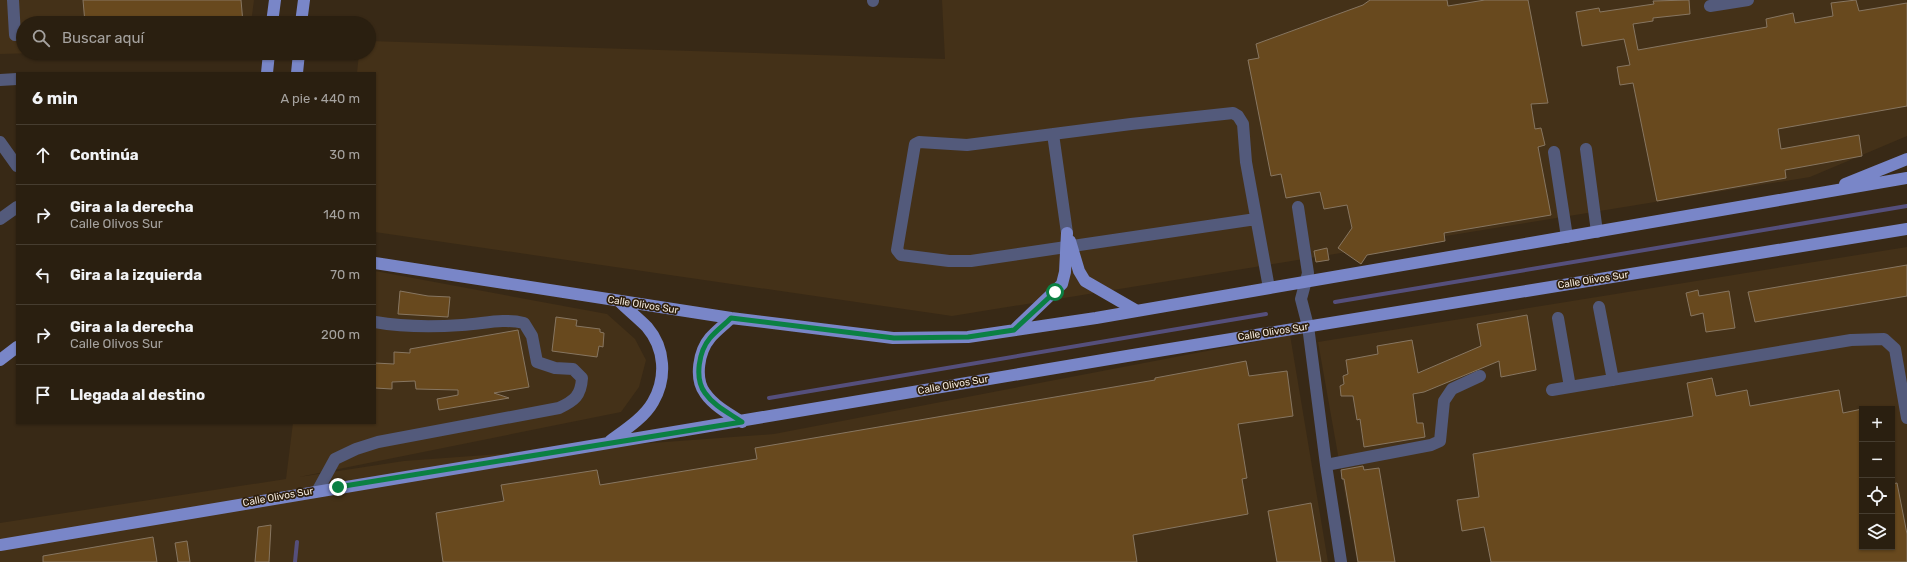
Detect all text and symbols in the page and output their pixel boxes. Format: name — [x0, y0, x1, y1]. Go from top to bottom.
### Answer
search box — [16, 16, 376, 60]
icon: search — [30, 27, 52, 49]
text: Buscar aquí — [62, 29, 144, 47]
text: 6 min — [32, 88, 78, 108]
text: A pie · 440 m — [280, 91, 360, 106]
icon: ahead — [32, 144, 54, 166]
text: Continúa — [70, 146, 139, 164]
text: 30 m — [329, 147, 360, 162]
text: Gira a la derecha — [70, 198, 194, 216]
icon: right — [32, 204, 54, 226]
text: 140 m — [323, 207, 360, 222]
text: Calle Olivos Sur — [70, 216, 163, 231]
icon: left — [32, 264, 54, 286]
text: Gira a la izquierda — [70, 266, 202, 284]
text: 70 m — [330, 267, 360, 282]
street label: Calle Olivos Sur — [1557, 268, 1629, 292]
route start — [1046, 283, 1064, 301]
street label: Calle Olivos Sur — [607, 293, 679, 317]
text: Gira a la derecha — [70, 318, 194, 336]
street label: Calle Olivos Sur — [1237, 320, 1309, 344]
icon: right — [32, 324, 54, 346]
text: 200 m — [321, 327, 360, 342]
text: Calle Olivos Sur — [70, 336, 163, 351]
street label: Calle Olivos Sur — [917, 373, 989, 397]
icon: arrive — [32, 384, 54, 406]
text: Llegada al destino — [70, 386, 205, 404]
map controls — [1859, 406, 1895, 550]
button: + — [1859, 406, 1895, 442]
button: − — [1859, 442, 1895, 478]
route end — [329, 478, 347, 496]
button: locate — [1859, 478, 1895, 514]
street label: Calle Olivos Sur — [242, 485, 314, 509]
button: layers — [1859, 514, 1895, 550]

